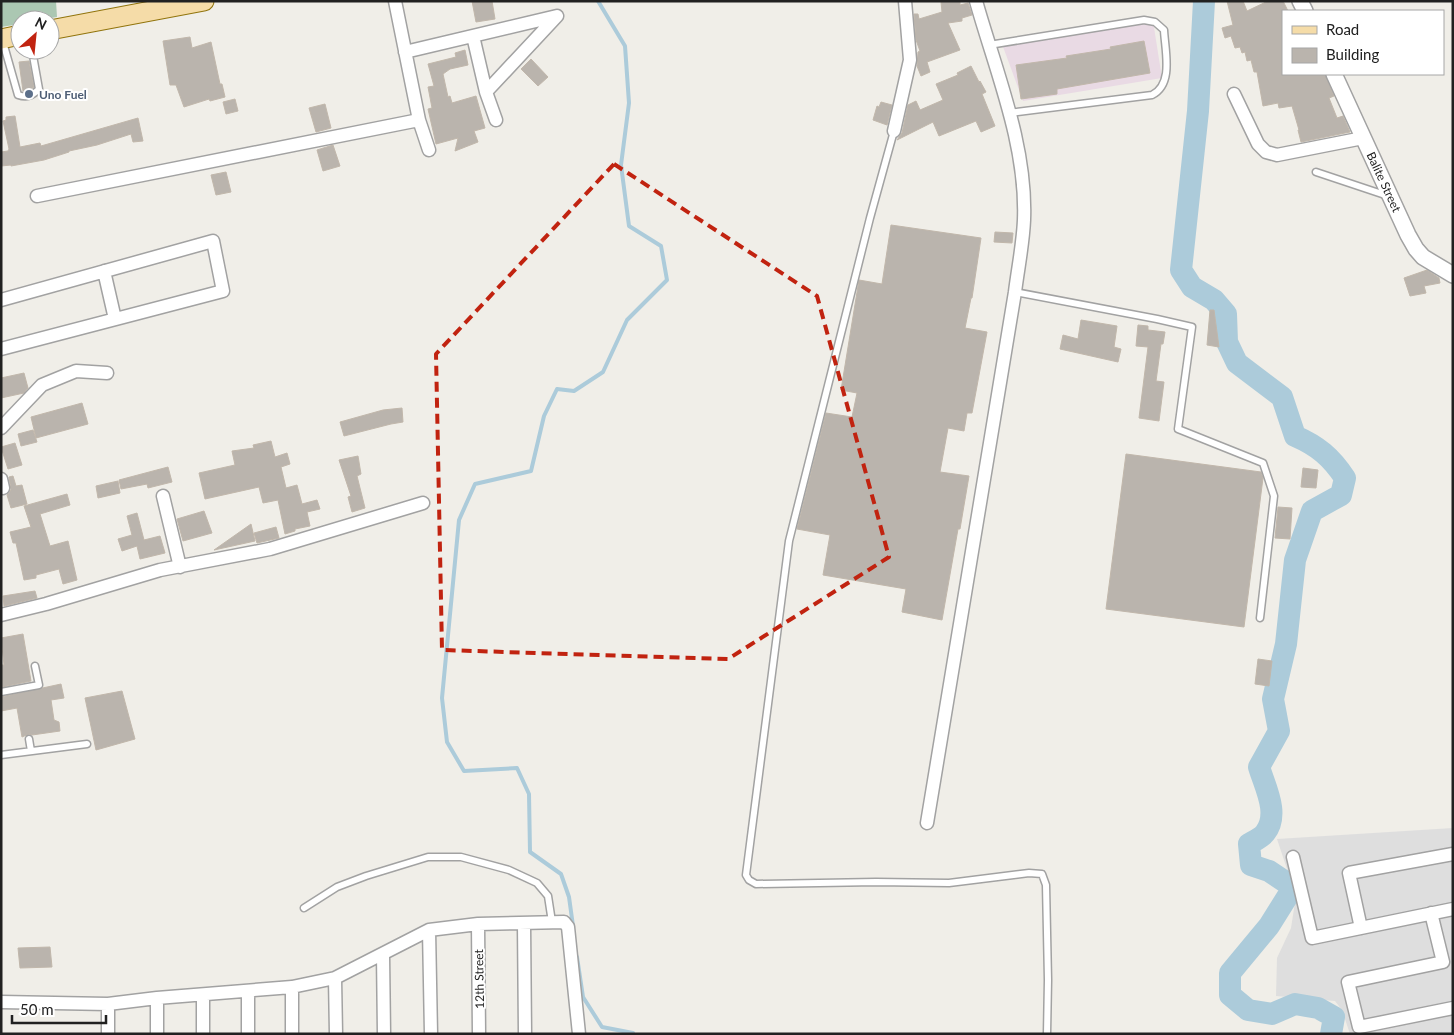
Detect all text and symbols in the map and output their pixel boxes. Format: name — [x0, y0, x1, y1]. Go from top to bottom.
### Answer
north arrow — [10, 10, 60, 60]
legend — [1282, 10, 1444, 75]
text: N — [32, 13, 50, 33]
text: Road — [1326, 20, 1359, 38]
text: Building — [1326, 45, 1379, 63]
place label: Uno Fuel — [39, 87, 87, 102]
marker: Uno Fuel — [23, 88, 35, 100]
street label: Balite Street — [1364, 150, 1405, 215]
street label: 12th Street — [471, 948, 487, 1009]
scale bar — [12, 992, 106, 1024]
text: 50 m — [20, 1000, 54, 1018]

